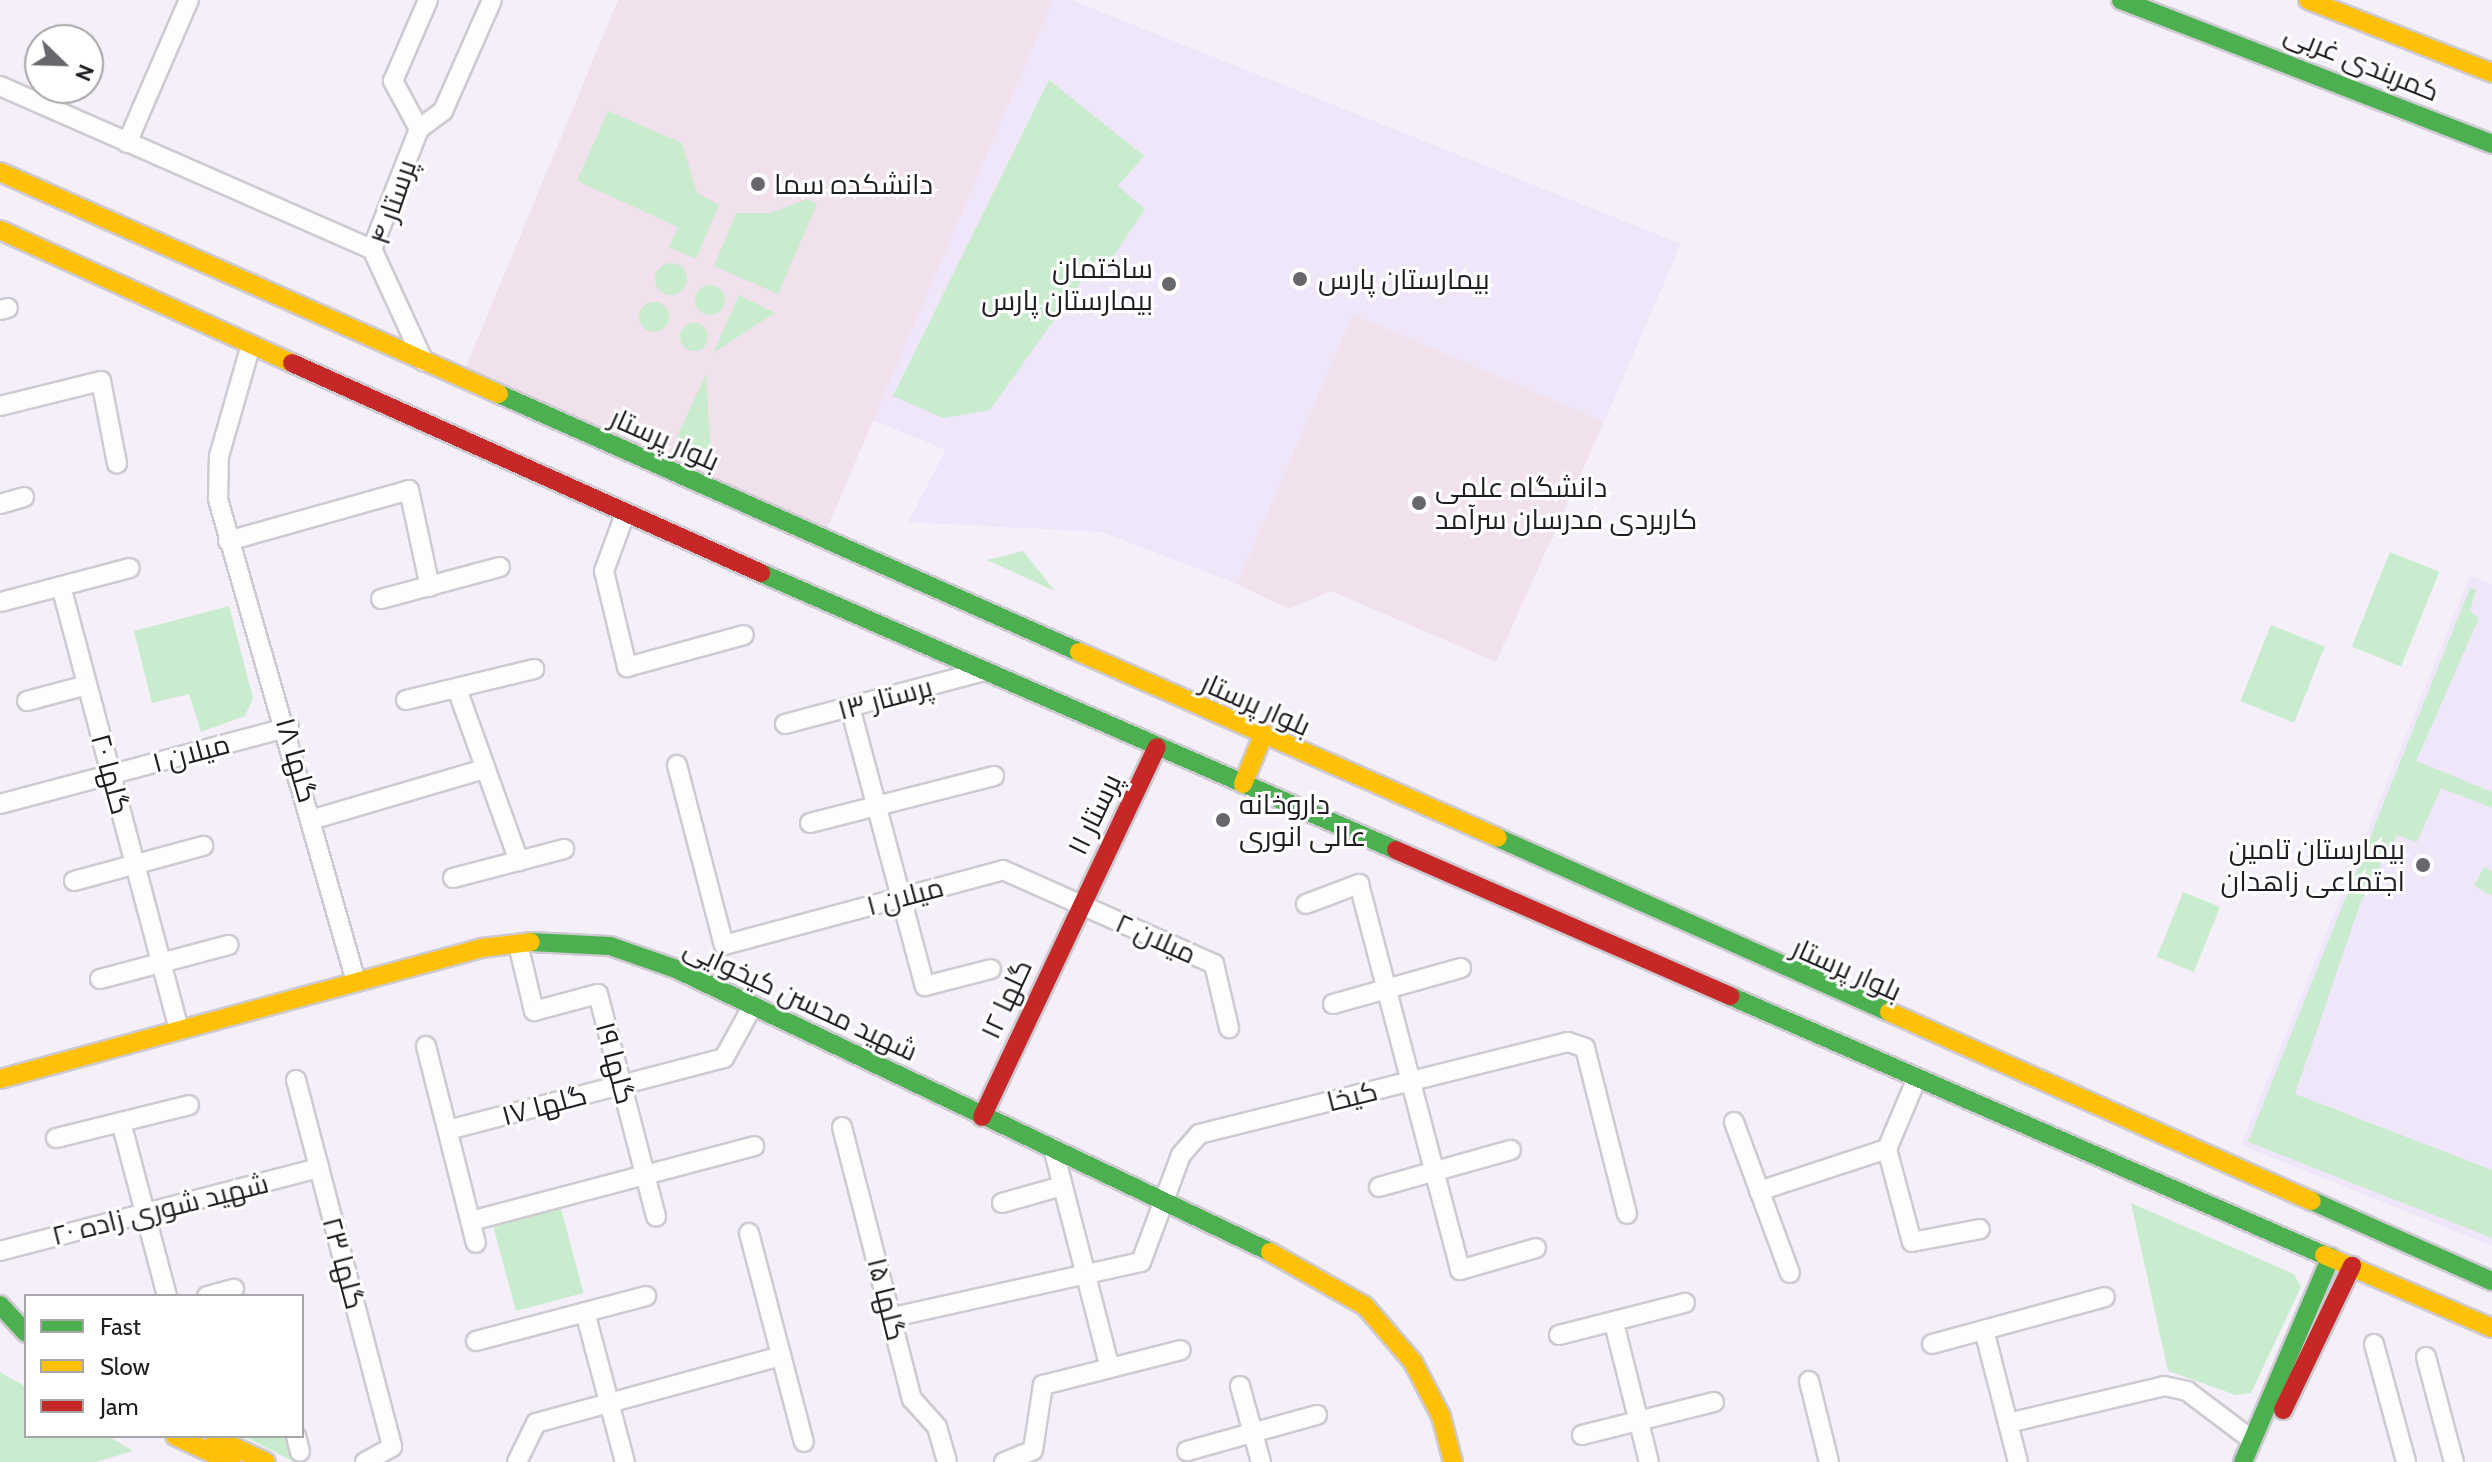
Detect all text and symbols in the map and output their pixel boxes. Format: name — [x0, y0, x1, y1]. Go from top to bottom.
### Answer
street label: کمربندی غربی — [2280, 16, 2444, 108]
north arrow — [24, 24, 104, 104]
text: N — [69, 60, 100, 85]
street label: پرستار ۴ — [363, 155, 423, 249]
place label: دانشکده سما — [774, 167, 933, 201]
marker: دانشکده سما — [749, 175, 767, 193]
place label: ساختمان بیمارستان پارس — [981, 251, 1153, 317]
place label: بیمارستان پارس — [1318, 262, 1490, 296]
marker: بیمارستان پارس — [1289, 268, 1311, 290]
marker: ساختمان بیمارستان پارس — [1160, 275, 1178, 293]
street label: بلوار پرستار — [605, 400, 725, 478]
place label: دانشگاه علمی کاربردی مدرسان سرآمد — [1435, 470, 1697, 536]
marker: دانشگاه علمی کاربردی مدرسان سرآمد — [1410, 494, 1428, 512]
street label: بلوار پرستار — [1196, 665, 1316, 743]
street label: پرستار ۱۳ — [834, 669, 936, 727]
street label: گلها ۱۸ — [269, 714, 325, 806]
street label: میلان ۱ — [149, 727, 233, 779]
street label: گلها ۲۰ — [84, 730, 138, 818]
street label: پرستار ۱۱ — [1060, 768, 1128, 860]
place label: داروخانه عالی انوری — [1239, 787, 1366, 853]
marker: داروخانه عالی انوری — [1214, 811, 1232, 829]
place label: بیمارستان تامین اجتماعی زاهدان — [2221, 832, 2405, 898]
marker: بیمارستان تامین اجتماعی زاهدان — [2412, 854, 2434, 876]
street label: میلان ۱ — [863, 870, 947, 922]
street label: میلان ۲ — [1110, 905, 1202, 971]
street label: شهید محسن کیخوایی — [679, 930, 923, 1068]
street label: بلوار پرستار — [1787, 930, 1907, 1008]
street label: گلها ۱۲ — [973, 954, 1039, 1044]
street label: گلها ۱۹ — [589, 1018, 643, 1108]
street label: کیخا — [1323, 1074, 1381, 1118]
street label: گلها ۱۷ — [498, 1078, 590, 1132]
street label: شهید شوری زاده ۲۰ — [48, 1166, 272, 1252]
street label: گلها ۲۳ — [316, 1213, 372, 1313]
street label: گلها ۱۵ — [860, 1254, 914, 1344]
legend — [24, 1294, 304, 1438]
text: Fast — [100, 1312, 141, 1341]
text: Slow — [100, 1352, 150, 1381]
text: Jam — [100, 1392, 138, 1421]

